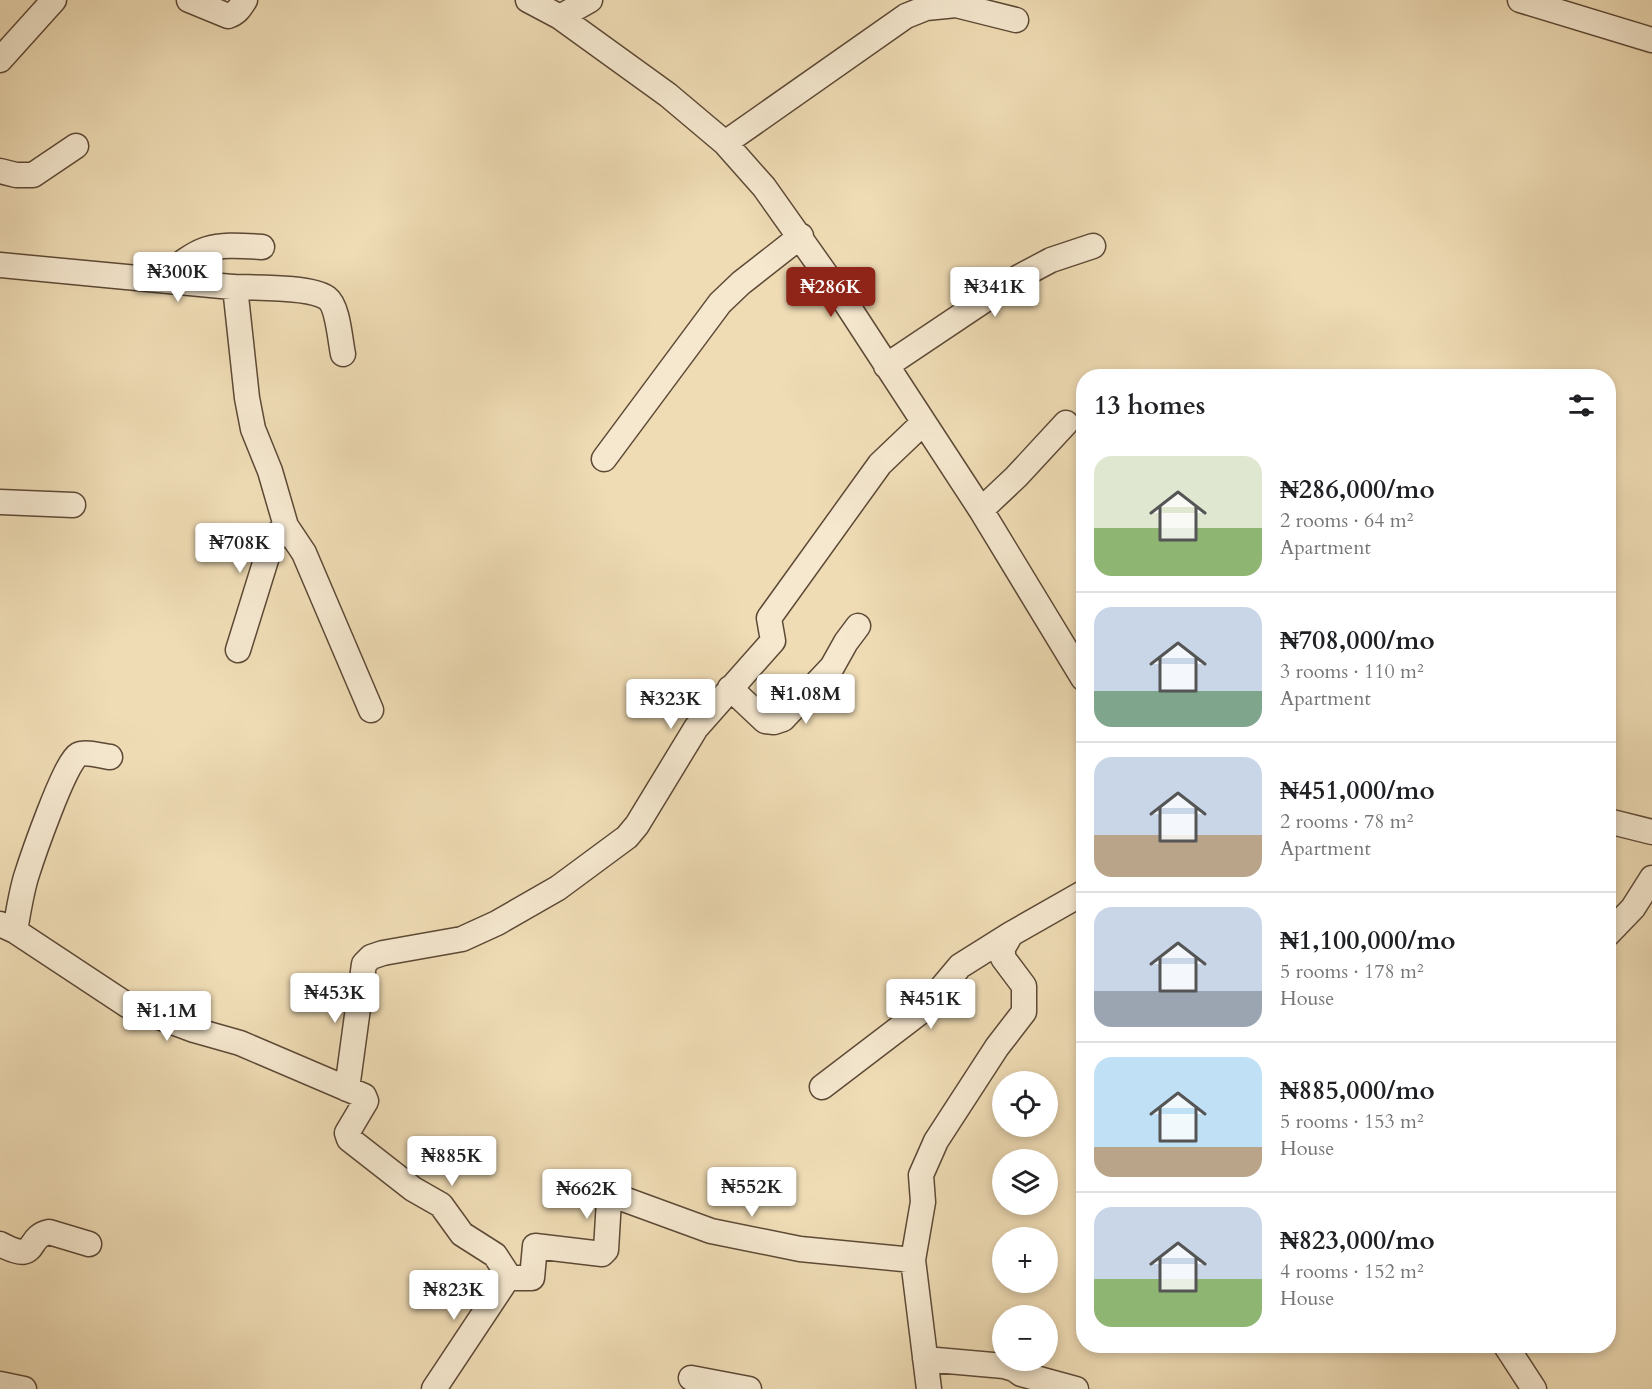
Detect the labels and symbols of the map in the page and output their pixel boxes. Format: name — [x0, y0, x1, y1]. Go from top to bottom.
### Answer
pin: ₦300K — [136, 252, 220, 303]
pin: ₦286K — [789, 267, 873, 318]
pin: ₦341K — [953, 267, 1037, 318]
pin: ₦708K — [198, 523, 282, 574]
pin: ₦1.08M — [757, 674, 855, 725]
pin: ₦323K — [629, 679, 713, 730]
pin: ₦453K — [293, 973, 377, 1024]
pin: ₦451K — [889, 979, 973, 1030]
pin: ₦1.1M — [125, 991, 209, 1042]
pin: ₦885K — [410, 1136, 494, 1187]
pin: ₦552K — [710, 1167, 794, 1218]
pin: ₦662K — [545, 1169, 629, 1220]
pin: ₦823K — [412, 1270, 496, 1321]

